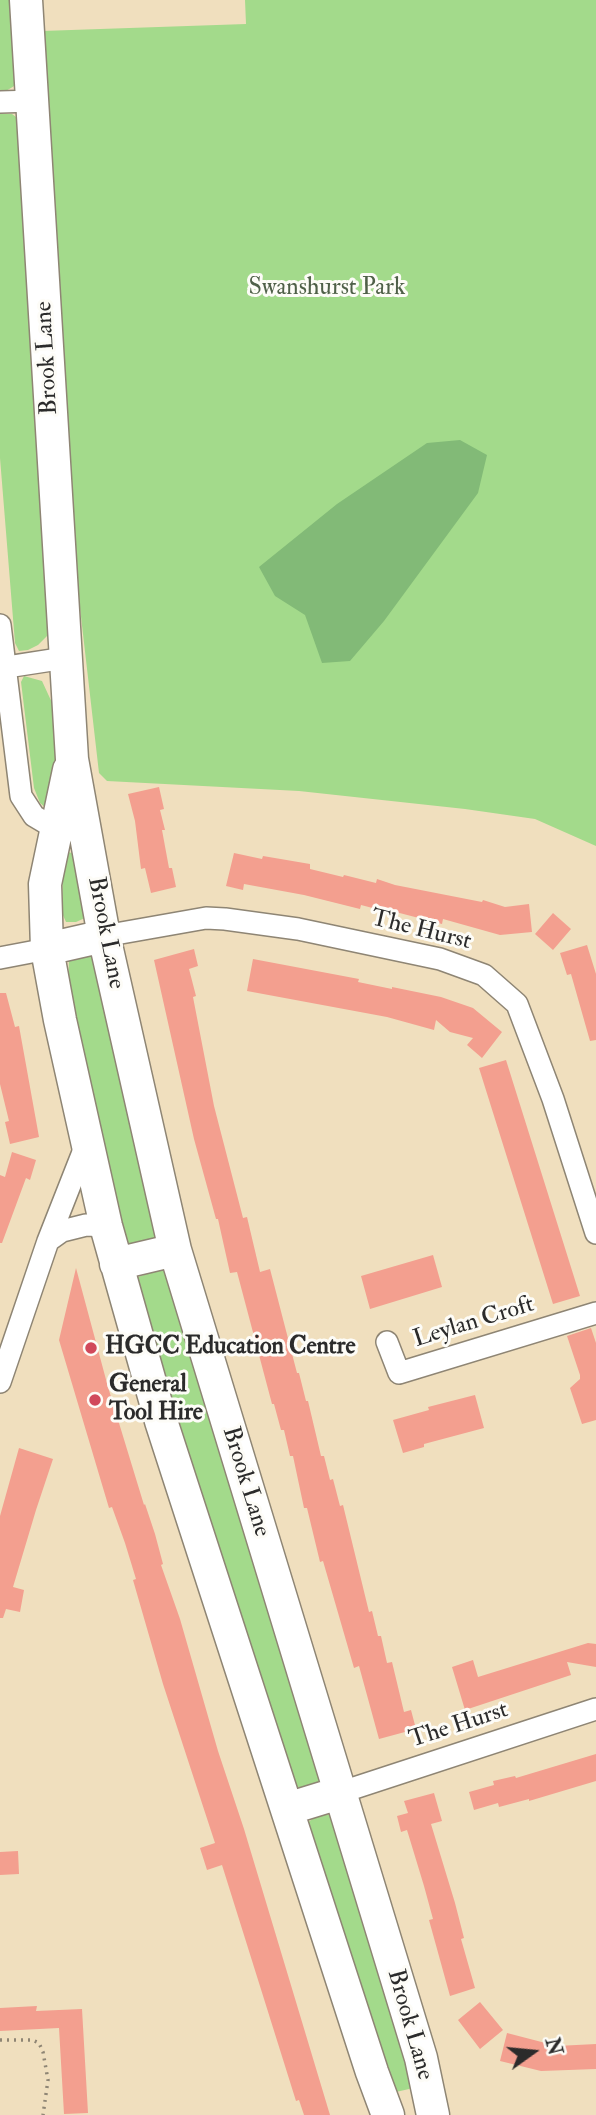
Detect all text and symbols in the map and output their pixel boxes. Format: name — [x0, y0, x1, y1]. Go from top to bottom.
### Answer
park label: Swanshurst Park — [249, 275, 405, 303]
street label: Brook Lane — [31, 300, 65, 416]
street label: Brook Lane — [80, 874, 130, 992]
street label: The Hurst — [368, 905, 474, 957]
street label: Leylan Croft — [410, 1291, 538, 1355]
place label: HGCC Education Centre — [105, 1334, 356, 1362]
marker: HGCC Education Centre — [83, 1340, 99, 1356]
place label: General Tool Hire — [109, 1372, 203, 1428]
marker: General Tool Hire — [87, 1392, 103, 1408]
street label: Brook Lane — [215, 1423, 275, 1541]
street label: The Hurst — [406, 1696, 512, 1756]
street label: Brook Lane — [379, 1966, 439, 2084]
north arrow — [498, 2017, 568, 2087]
text: N — [539, 2035, 567, 2058]

